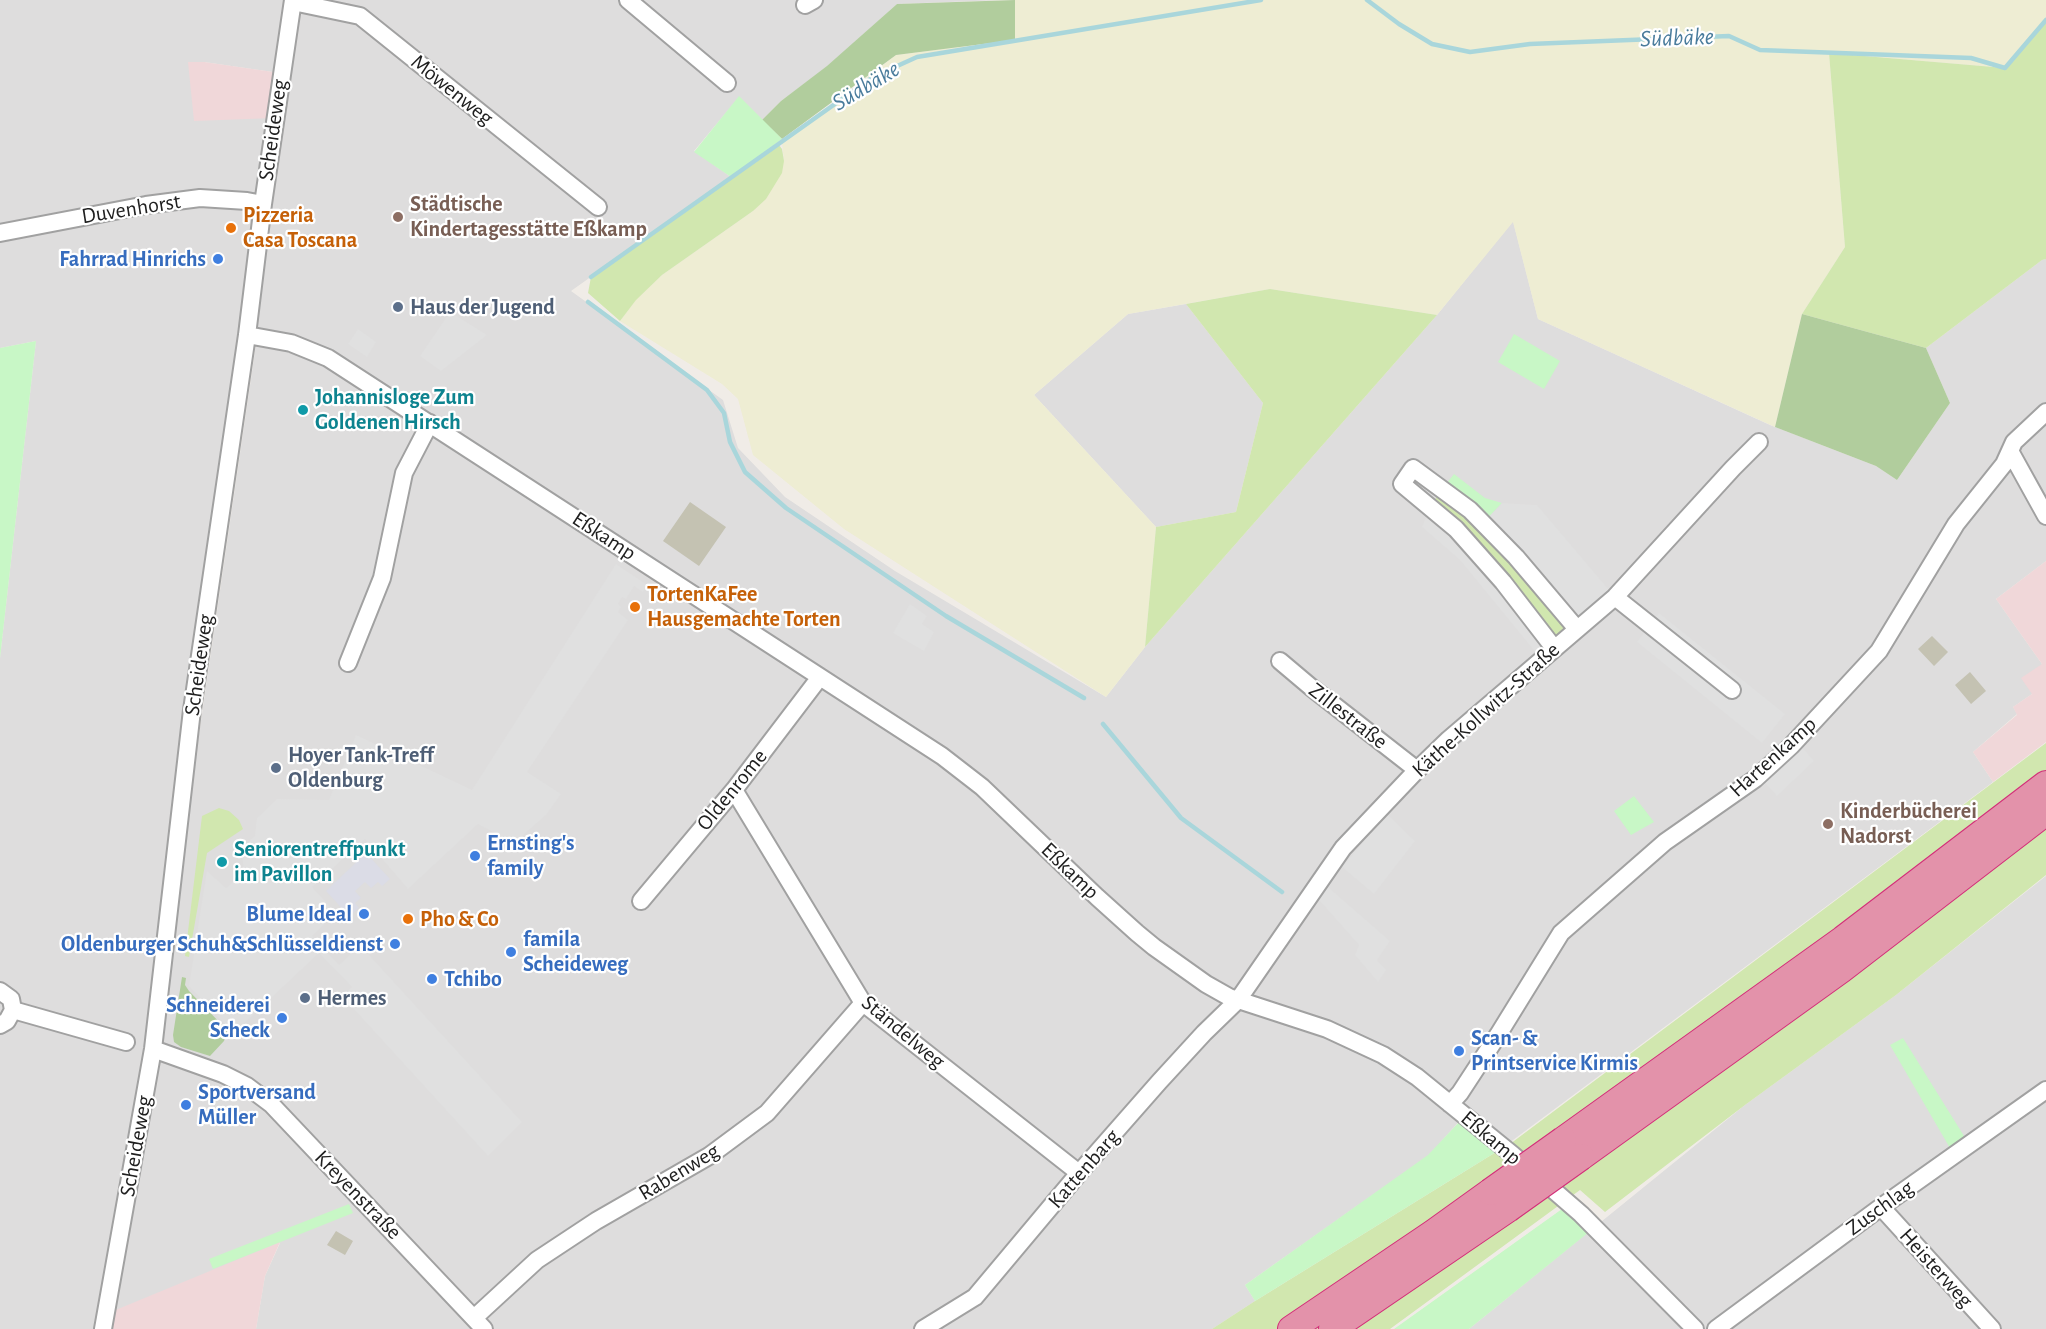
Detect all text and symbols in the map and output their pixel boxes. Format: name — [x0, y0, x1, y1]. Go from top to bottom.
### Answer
water label: Südbäke — [1640, 22, 1714, 54]
street label: Möwenweg — [406, 49, 498, 131]
water label: Südbäke — [827, 55, 905, 117]
street label: Scheideweg — [253, 78, 293, 182]
street label: Duvenhorst — [80, 188, 182, 230]
place label: Städtische Kindertagesstätte Eßkamp — [410, 191, 647, 242]
place label: Pizzeria Casa Toscana — [243, 202, 357, 254]
marker: Städtische Kindertagesstätte Eßkamp — [391, 210, 405, 224]
marker: Pizzeria Casa Toscana — [224, 221, 238, 235]
place label: Fahrrad Hinrichs — [59, 246, 206, 272]
marker: Fahrrad Hinrichs — [211, 252, 225, 266]
place label: Haus der Jugend — [410, 294, 555, 320]
marker: Haus der Jugend — [391, 300, 405, 314]
place label: Johannisloge Zum Goldenen Hirsch — [315, 384, 474, 436]
marker: Johannisloge Zum Goldenen Hirsch — [296, 403, 310, 417]
street label: Eßkamp — [567, 506, 641, 566]
place label: TortenKaFee Hausgemachte Torten — [647, 581, 841, 632]
marker: TortenKaFee Hausgemachte Torten — [628, 600, 642, 614]
street label: Scheideweg — [179, 613, 219, 717]
street label: Käthe-Kollwitz-Straße — [1407, 637, 1565, 783]
street label: Zillestraße — [1303, 677, 1393, 755]
street label: Hartenkamp — [1724, 711, 1822, 803]
place label: Hoyer Tank-Treff Oldenburg — [288, 742, 434, 794]
street label: Oldenrome — [691, 744, 773, 836]
marker: Hoyer Tank-Treff Oldenburg — [269, 761, 283, 775]
place label: Kinderbücherei Nadorst — [1840, 798, 1977, 849]
marker: Kinderbücherei Nadorst — [1821, 817, 1835, 831]
place label: Ernsting's family — [487, 830, 574, 882]
place label: Seniorentreffpunkt im Pavillon — [234, 836, 405, 888]
street label: Eßkamp — [1035, 837, 1105, 905]
marker: Ernsting's family — [468, 849, 482, 863]
marker: Seniorentreffpunkt im Pavillon — [215, 855, 229, 869]
place label: Blume Ideal — [246, 901, 352, 927]
place label: Pho & Co — [420, 906, 499, 932]
marker: Blume Ideal — [357, 907, 371, 921]
marker: Pho & Co — [401, 912, 415, 926]
place label: famila Scheideweg — [523, 926, 628, 978]
place label: Oldenburger Schuh&Schlüsseldienst — [61, 931, 383, 957]
marker: Oldenburger Schuh&Schlüsseldienst — [388, 937, 402, 951]
marker: famila Scheideweg — [504, 945, 518, 959]
place label: Tchibo — [444, 966, 502, 992]
marker: Tchibo — [425, 972, 439, 986]
place label: Hermes — [317, 985, 386, 1011]
street label: Ständelweg — [856, 989, 950, 1075]
marker: Hermes — [298, 991, 312, 1005]
place label: Schneiderei Scheck — [166, 992, 270, 1044]
marker: Schneiderei Scheck — [275, 1011, 289, 1025]
place label: Scan- & Printservice Kirmis — [1471, 1025, 1638, 1076]
marker: Scan- & Printservice Kirmis — [1452, 1044, 1466, 1058]
place label: Sportversand Müller — [198, 1079, 316, 1130]
street label: Scheideweg — [114, 1093, 158, 1199]
marker: Sportversand Müller — [179, 1098, 193, 1112]
street label: Eßkamp — [1455, 1105, 1527, 1171]
street label: Kattenbarg — [1042, 1124, 1126, 1214]
street label: Rabenweg — [634, 1138, 724, 1206]
street label: Kreyenstraße — [309, 1145, 407, 1245]
street label: Zuschlag — [1841, 1175, 1919, 1241]
street label: Heisterweg — [1894, 1223, 1978, 1313]

